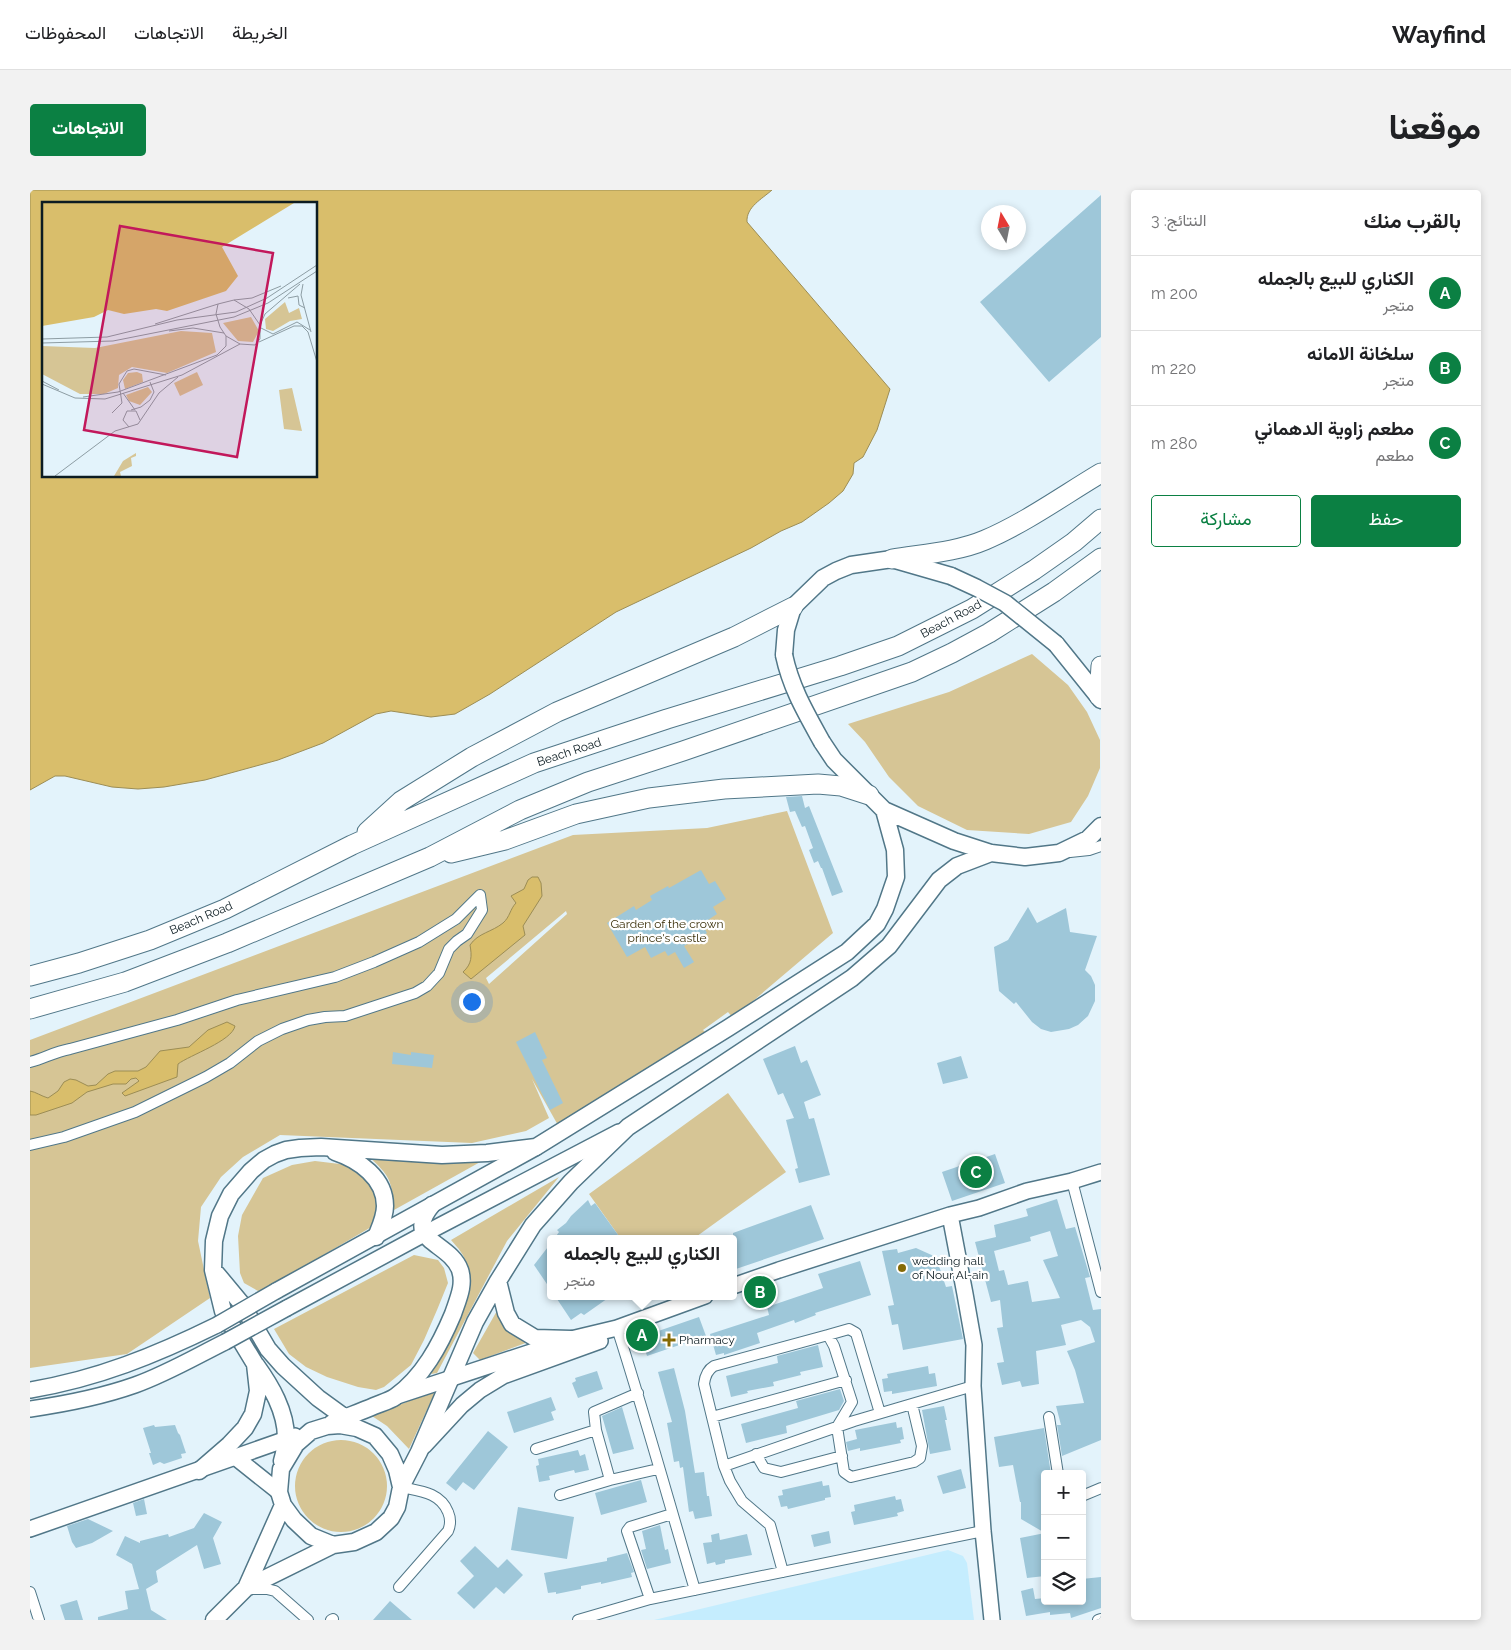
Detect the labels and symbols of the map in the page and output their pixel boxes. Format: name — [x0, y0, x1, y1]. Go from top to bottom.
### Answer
inset map — [42, 202, 318, 478]
north arrow — [981, 205, 1026, 250]
street label: Beach Road — [918, 597, 984, 641]
street label: Beach Road — [535, 735, 603, 769]
street label: Beach Road — [167, 898, 235, 938]
park label: Garden of the crown prince's castle — [611, 917, 723, 945]
your location — [459, 989, 485, 1015]
pin: C — [960, 1153, 992, 1191]
place label: wedding hall of Nour Al-ain — [912, 1254, 988, 1282]
marker: wedding hall of Nour Al-ain — [896, 1262, 908, 1274]
pin: B — [744, 1273, 776, 1311]
pin: A — [626, 1316, 658, 1354]
place label: Pharmacy — [679, 1333, 735, 1347]
marker: Pharmacy — [663, 1334, 675, 1346]

